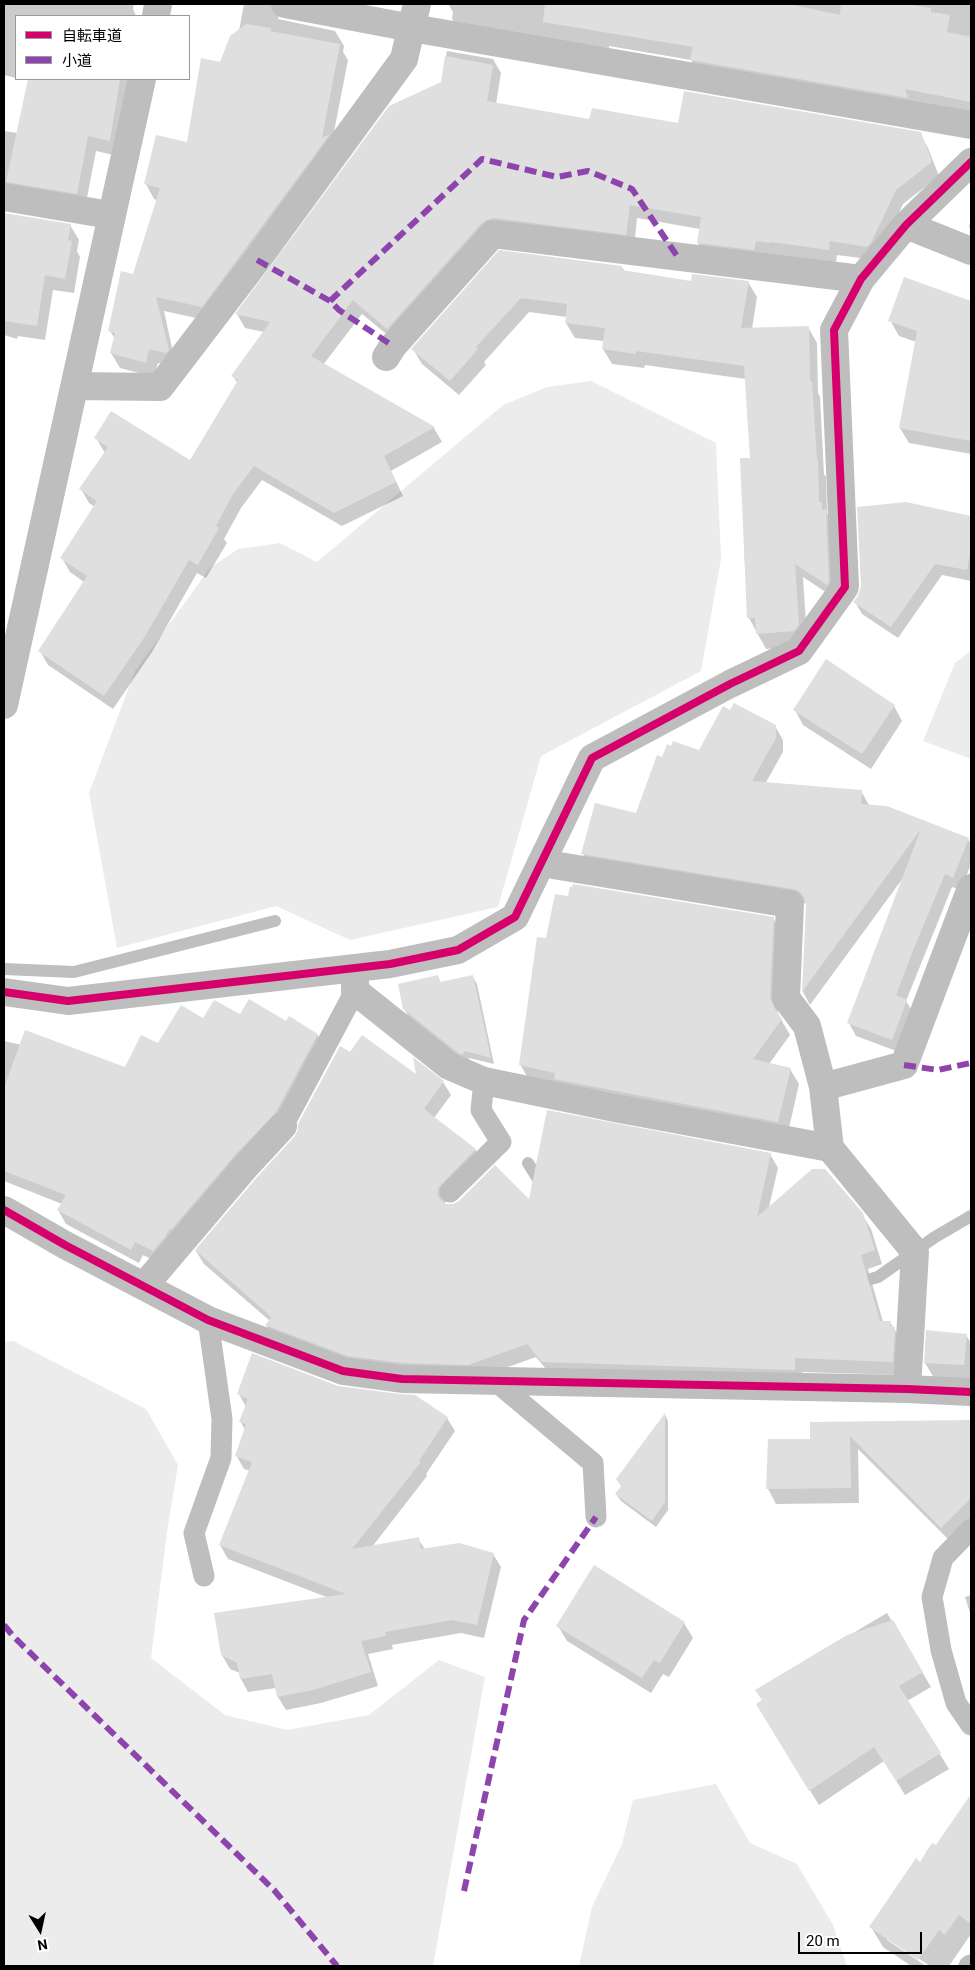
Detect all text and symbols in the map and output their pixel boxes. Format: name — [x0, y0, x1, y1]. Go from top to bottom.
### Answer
legend — [15, 15, 190, 80]
text: 自転車道 — [62, 27, 122, 45]
text: 小道 — [62, 52, 92, 70]
north arrow — [15, 1905, 65, 1955]
scale bar — [800, 1922, 924, 1954]
text: 20 m — [806, 1932, 840, 1950]
text: N — [36, 1936, 49, 1954]

